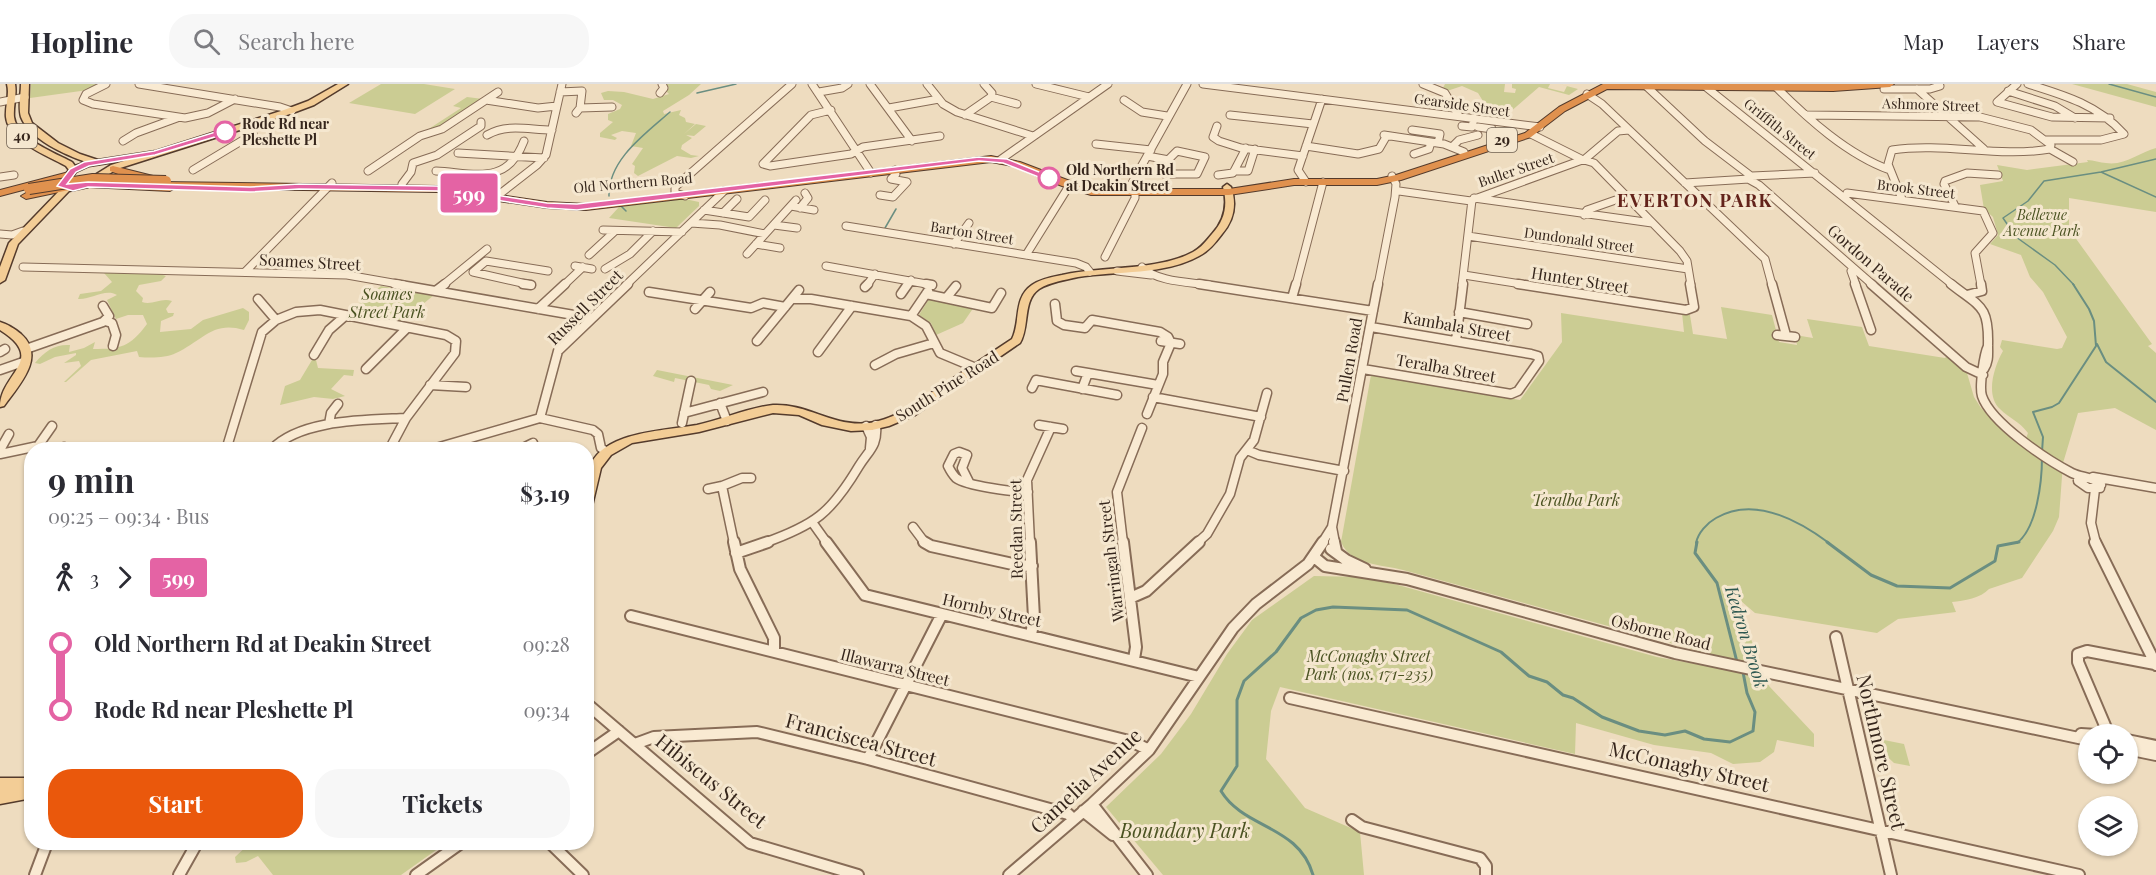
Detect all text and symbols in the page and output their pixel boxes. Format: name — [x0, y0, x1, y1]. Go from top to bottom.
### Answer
search box — [169, 14, 589, 68]
text: Hopline — [30, 23, 133, 60]
icon: search — [190, 25, 223, 58]
text: Search here — [238, 26, 355, 56]
text: Map — [1903, 27, 1944, 55]
text: Layers — [1977, 27, 2039, 55]
text: Share — [2072, 27, 2126, 55]
street label: Gearside Street — [1413, 88, 1512, 121]
street label: Ashmore Street — [1881, 93, 1981, 116]
street label: Griffith Street — [1740, 94, 1821, 164]
place label: Rode Rd near Pleshette Pl — [242, 114, 330, 149]
marker: Rode Rd near Pleshette Pl — [214, 121, 236, 143]
road number: 40 — [7, 124, 37, 148]
road number: 29 — [1487, 128, 1517, 152]
street label: Buller Street — [1475, 147, 1557, 191]
place label: Old Northern Rd at Deakin Street — [1066, 160, 1175, 195]
marker: Old Northern Rd at Deakin Street — [1038, 167, 1060, 189]
street label: Old Northern Road — [573, 168, 693, 197]
line badge: 599 — [434, 174, 504, 212]
street label: Brook Street — [1876, 174, 1957, 203]
text: 599 — [453, 179, 485, 207]
district label: EVERTON PARK — [1617, 188, 1773, 212]
park label: Bellevue Avenue Park — [2002, 205, 2080, 240]
street label: Barton Street — [929, 217, 1016, 249]
street label: Gordon Parade — [1824, 219, 1919, 306]
street label: Dundonald Street — [1523, 222, 1636, 257]
street label: Soames Street — [259, 248, 362, 275]
street label: Hunter Street — [1530, 261, 1631, 298]
street label: Russell Street — [543, 264, 627, 349]
park label: Soames Street Park — [348, 283, 425, 322]
street label: Kambala Street — [1402, 306, 1513, 345]
street label: Pullen Road — [1331, 316, 1366, 404]
street label: South Pine Road — [891, 345, 1002, 426]
street label: Teralba Street — [1395, 348, 1498, 387]
text: 9 min — [48, 457, 134, 501]
text: $3.19 — [520, 478, 570, 508]
street label: Reedan Street — [1004, 478, 1027, 579]
park label: Teralba Park — [1532, 489, 1620, 510]
street label: Warringah Street — [1093, 499, 1129, 624]
text: 09:25 – 09:34 · Bus — [48, 502, 209, 529]
icon: walk — [48, 561, 81, 594]
icon: forward — [108, 561, 141, 594]
text: 599 — [162, 563, 195, 591]
text: 3 — [90, 564, 99, 591]
water label: Kedron Brook — [1720, 582, 1774, 691]
street label: Hornby Street — [941, 588, 1044, 631]
street label: Osborne Road — [1609, 609, 1713, 654]
text: Old Northern Rd at Deakin Street — [94, 628, 431, 658]
text: 09:28 — [523, 630, 570, 657]
street label: Illawarra Street — [838, 643, 952, 690]
park label: McConaghy Street Park (nos. 171-235) — [1304, 645, 1433, 684]
street label: Northmore Street — [1851, 671, 1914, 833]
text: Rode Rd near Pleshette Pl — [94, 694, 353, 724]
text: 09:34 — [524, 696, 570, 723]
street label: Franciscea Street — [783, 705, 941, 772]
street label: Camelia Avenue — [1023, 721, 1147, 839]
map controls — [2078, 724, 2138, 856]
button: locate — [2078, 724, 2138, 784]
street label: Hibiscus Street — [651, 727, 774, 834]
street label: McConaghy Street — [1607, 734, 1773, 797]
button: Start — [48, 769, 303, 838]
button: Tickets — [315, 769, 570, 838]
button: layers — [2078, 796, 2138, 856]
park label: Boundary Park — [1119, 816, 1250, 843]

